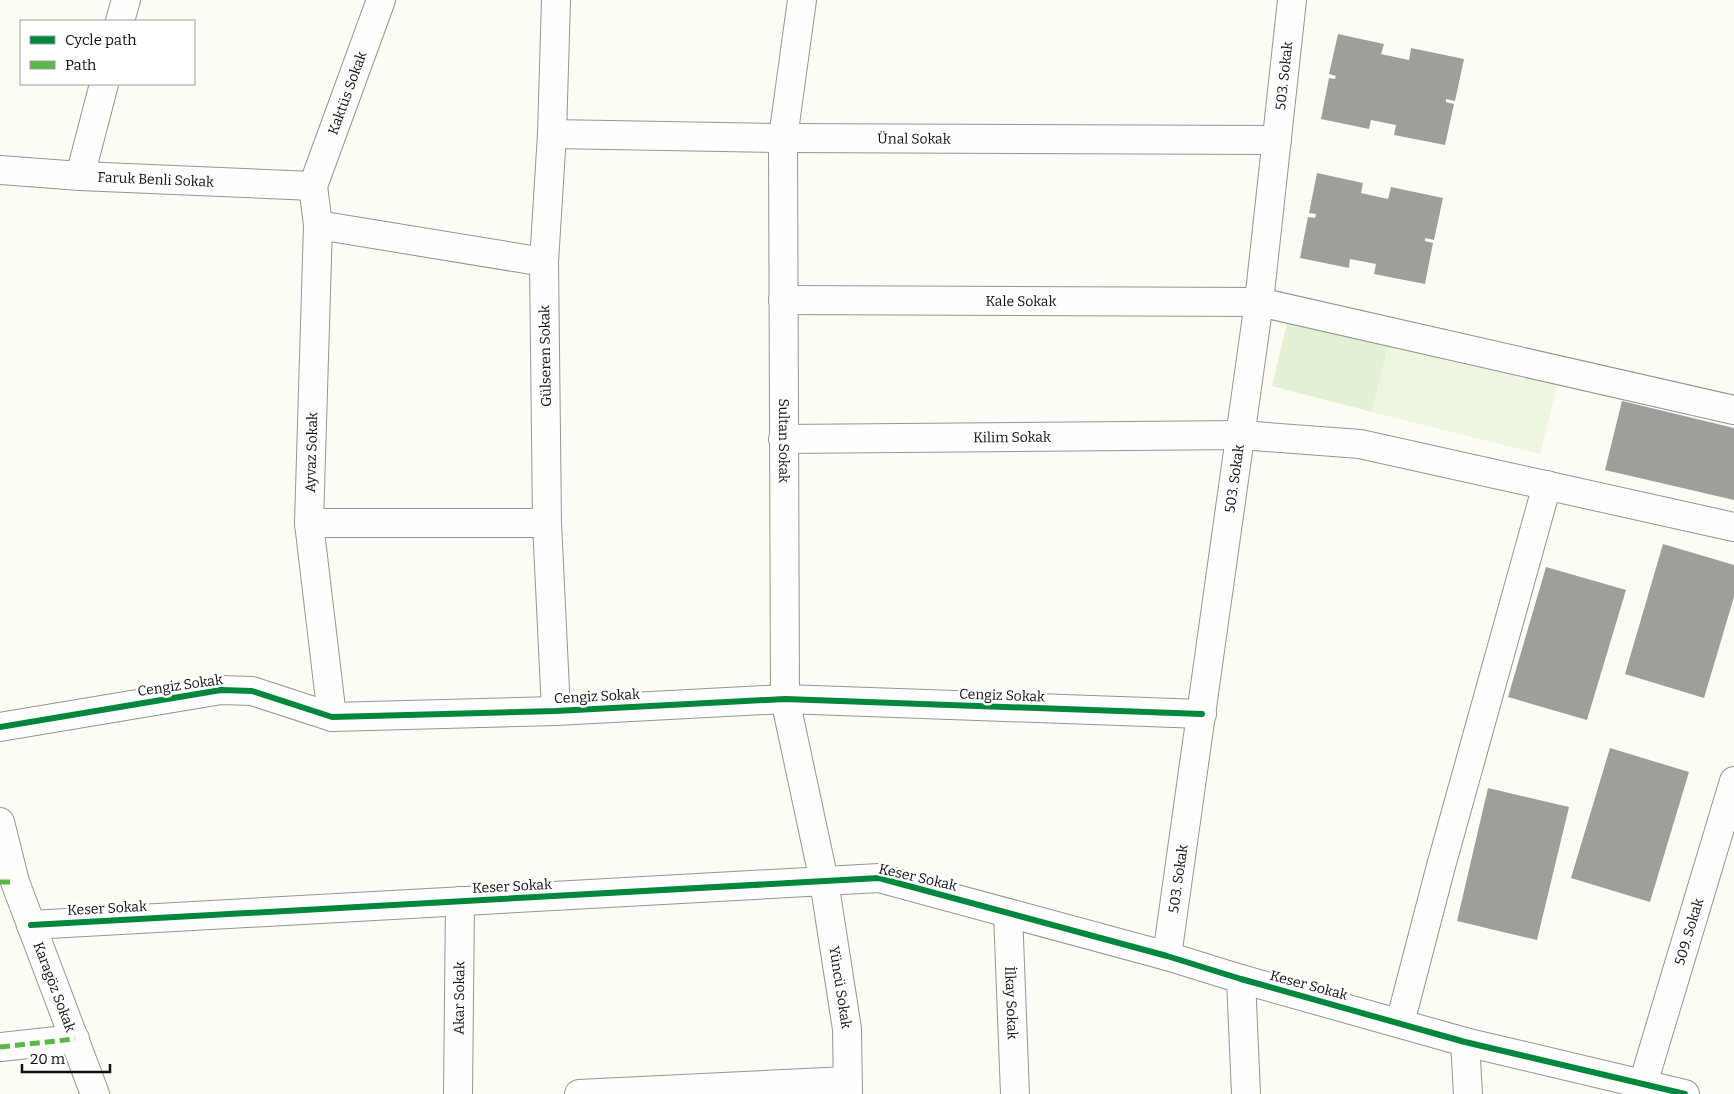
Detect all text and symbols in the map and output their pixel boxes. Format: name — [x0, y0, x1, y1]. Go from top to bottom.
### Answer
legend — [20, 20, 195, 85]
text: Cycle path — [65, 31, 137, 49]
street label: 503. Sokak — [1272, 41, 1296, 111]
street label: Kaktüs Sokak — [325, 49, 371, 137]
text: Path — [65, 56, 97, 74]
street label: Ünal Sokak — [877, 130, 951, 148]
street label: Faruk Benli Sokak — [97, 169, 214, 191]
street label: Kale Sokak — [985, 293, 1057, 310]
street label: Gülseren Sokak — [536, 305, 555, 407]
street label: Sultan Sokak — [775, 398, 792, 483]
street label: Ayvaz Sokak — [302, 412, 321, 493]
street label: Kilim Sokak — [973, 429, 1051, 446]
street label: 503. Sokak — [1221, 443, 1248, 514]
street label: Cengiz Sokak — [136, 671, 224, 700]
street label: Cengiz Sokak — [554, 686, 640, 707]
street label: Cengiz Sokak — [959, 686, 1045, 705]
street label: 503. Sokak — [1165, 843, 1192, 914]
street label: Keser Sokak — [877, 860, 959, 895]
street label: Keser Sokak — [472, 876, 552, 897]
street label: 509. Sokak — [1671, 896, 1707, 967]
street label: Keser Sokak — [67, 898, 147, 919]
street label: Karagöz Sokak — [29, 940, 79, 1035]
street label: Yüncü Sokak — [825, 945, 855, 1030]
street label: Akar Sokak — [451, 961, 468, 1035]
street label: İlkay Sokak — [1001, 966, 1021, 1040]
street label: Keser Sokak — [1268, 967, 1350, 1004]
scale bar — [22, 1042, 110, 1074]
text: 20 m — [30, 1050, 66, 1068]

